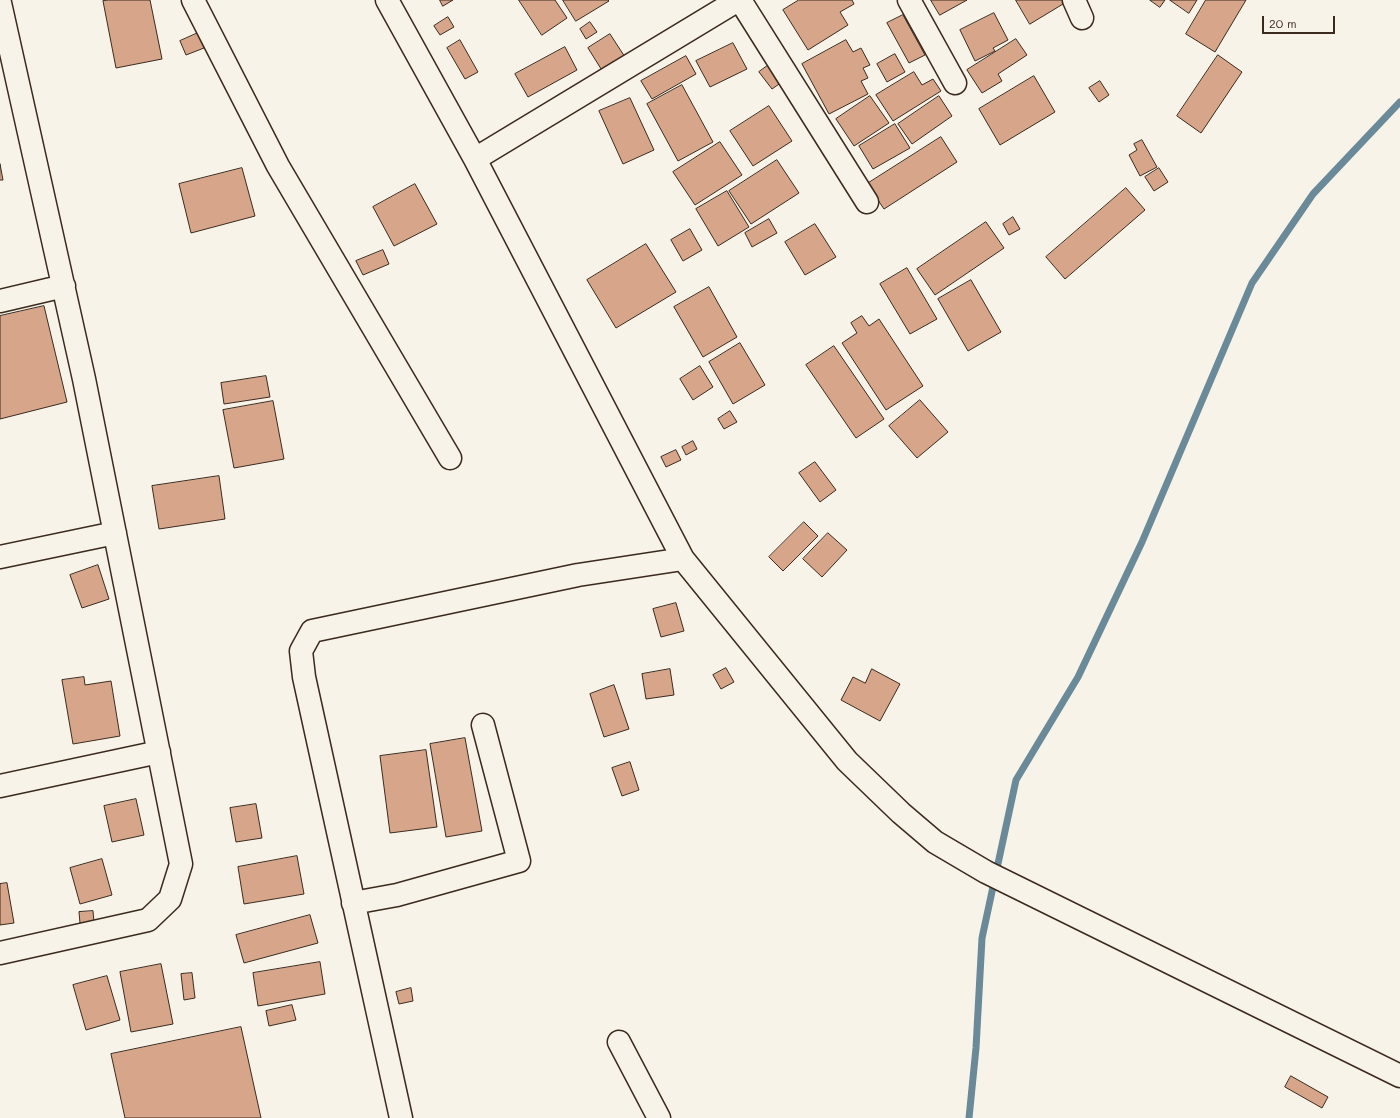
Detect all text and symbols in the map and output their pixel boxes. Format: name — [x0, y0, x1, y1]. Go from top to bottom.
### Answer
scale bar — [1264, 8, 1337, 34]
text: 20 m — [1269, 15, 1297, 31]

